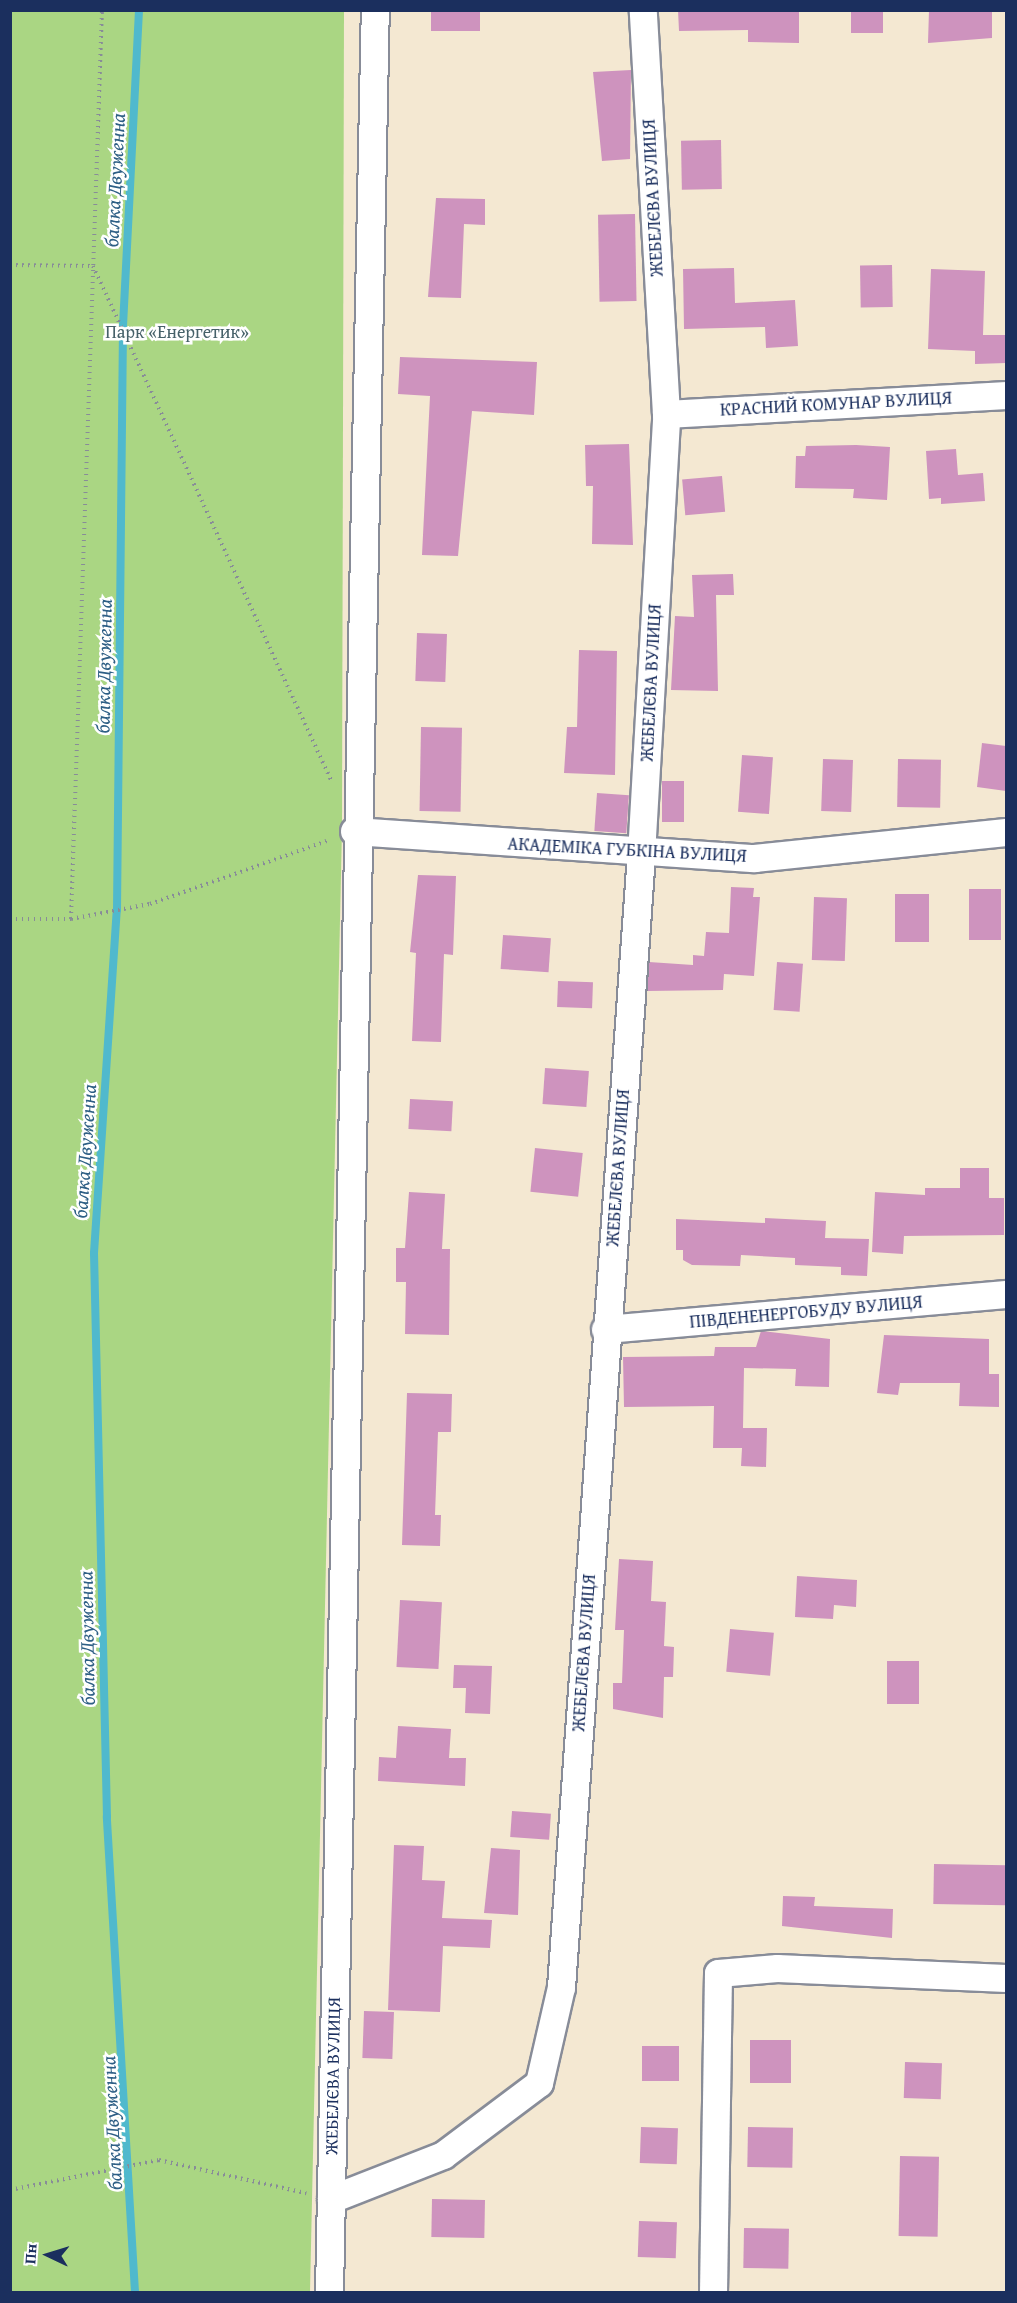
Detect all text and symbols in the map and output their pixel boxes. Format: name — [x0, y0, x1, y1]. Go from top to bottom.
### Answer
water label: балка Двуженна — [99, 112, 129, 248]
street label: ЖЕБЕЛЄВА ВУЛИЦЯ — [638, 119, 668, 277]
park label: Парк «Енергетик» — [105, 321, 249, 343]
street label: КРАСНИЙ КОМУНАР ВУЛИЦЯ — [720, 387, 952, 421]
water label: балка Двуженна — [90, 599, 116, 733]
street label: ЖЕБЕЛЄВА ВУЛИЦЯ — [636, 604, 666, 762]
street label: АКАДЕМІКА ГУБКІНА ВУЛИЦЯ — [507, 833, 747, 867]
water label: балка Двуженна — [67, 1083, 101, 1219]
street label: ЖЕБЕЛЄВА ВУЛИЦЯ — [602, 1089, 634, 1247]
street label: ПІВДЕНЕНЕРГОБУДУ ВУЛИЦЯ — [689, 1291, 923, 1333]
water label: балка Двуженна — [73, 1571, 99, 1705]
street label: ЖЕБЕЛЄВА ВУЛИЦЯ — [568, 1574, 600, 1732]
street label: ЖЕБЕЛЄВА ВУЛИЦЯ — [321, 1997, 345, 2155]
water label: балка Двуженна — [96, 2055, 126, 2191]
north arrow — [18, 2225, 78, 2285]
text: Пн — [17, 2243, 43, 2265]

